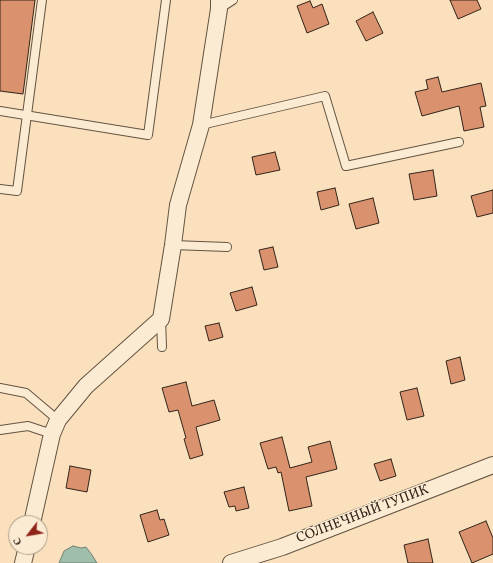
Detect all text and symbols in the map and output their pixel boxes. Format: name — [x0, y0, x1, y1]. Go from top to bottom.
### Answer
street label: СОЛНЕЧНЫЙ ТУПИК — [294, 482, 432, 548]
north arrow — [8, 515, 48, 555]
text: С — [10, 534, 26, 548]

